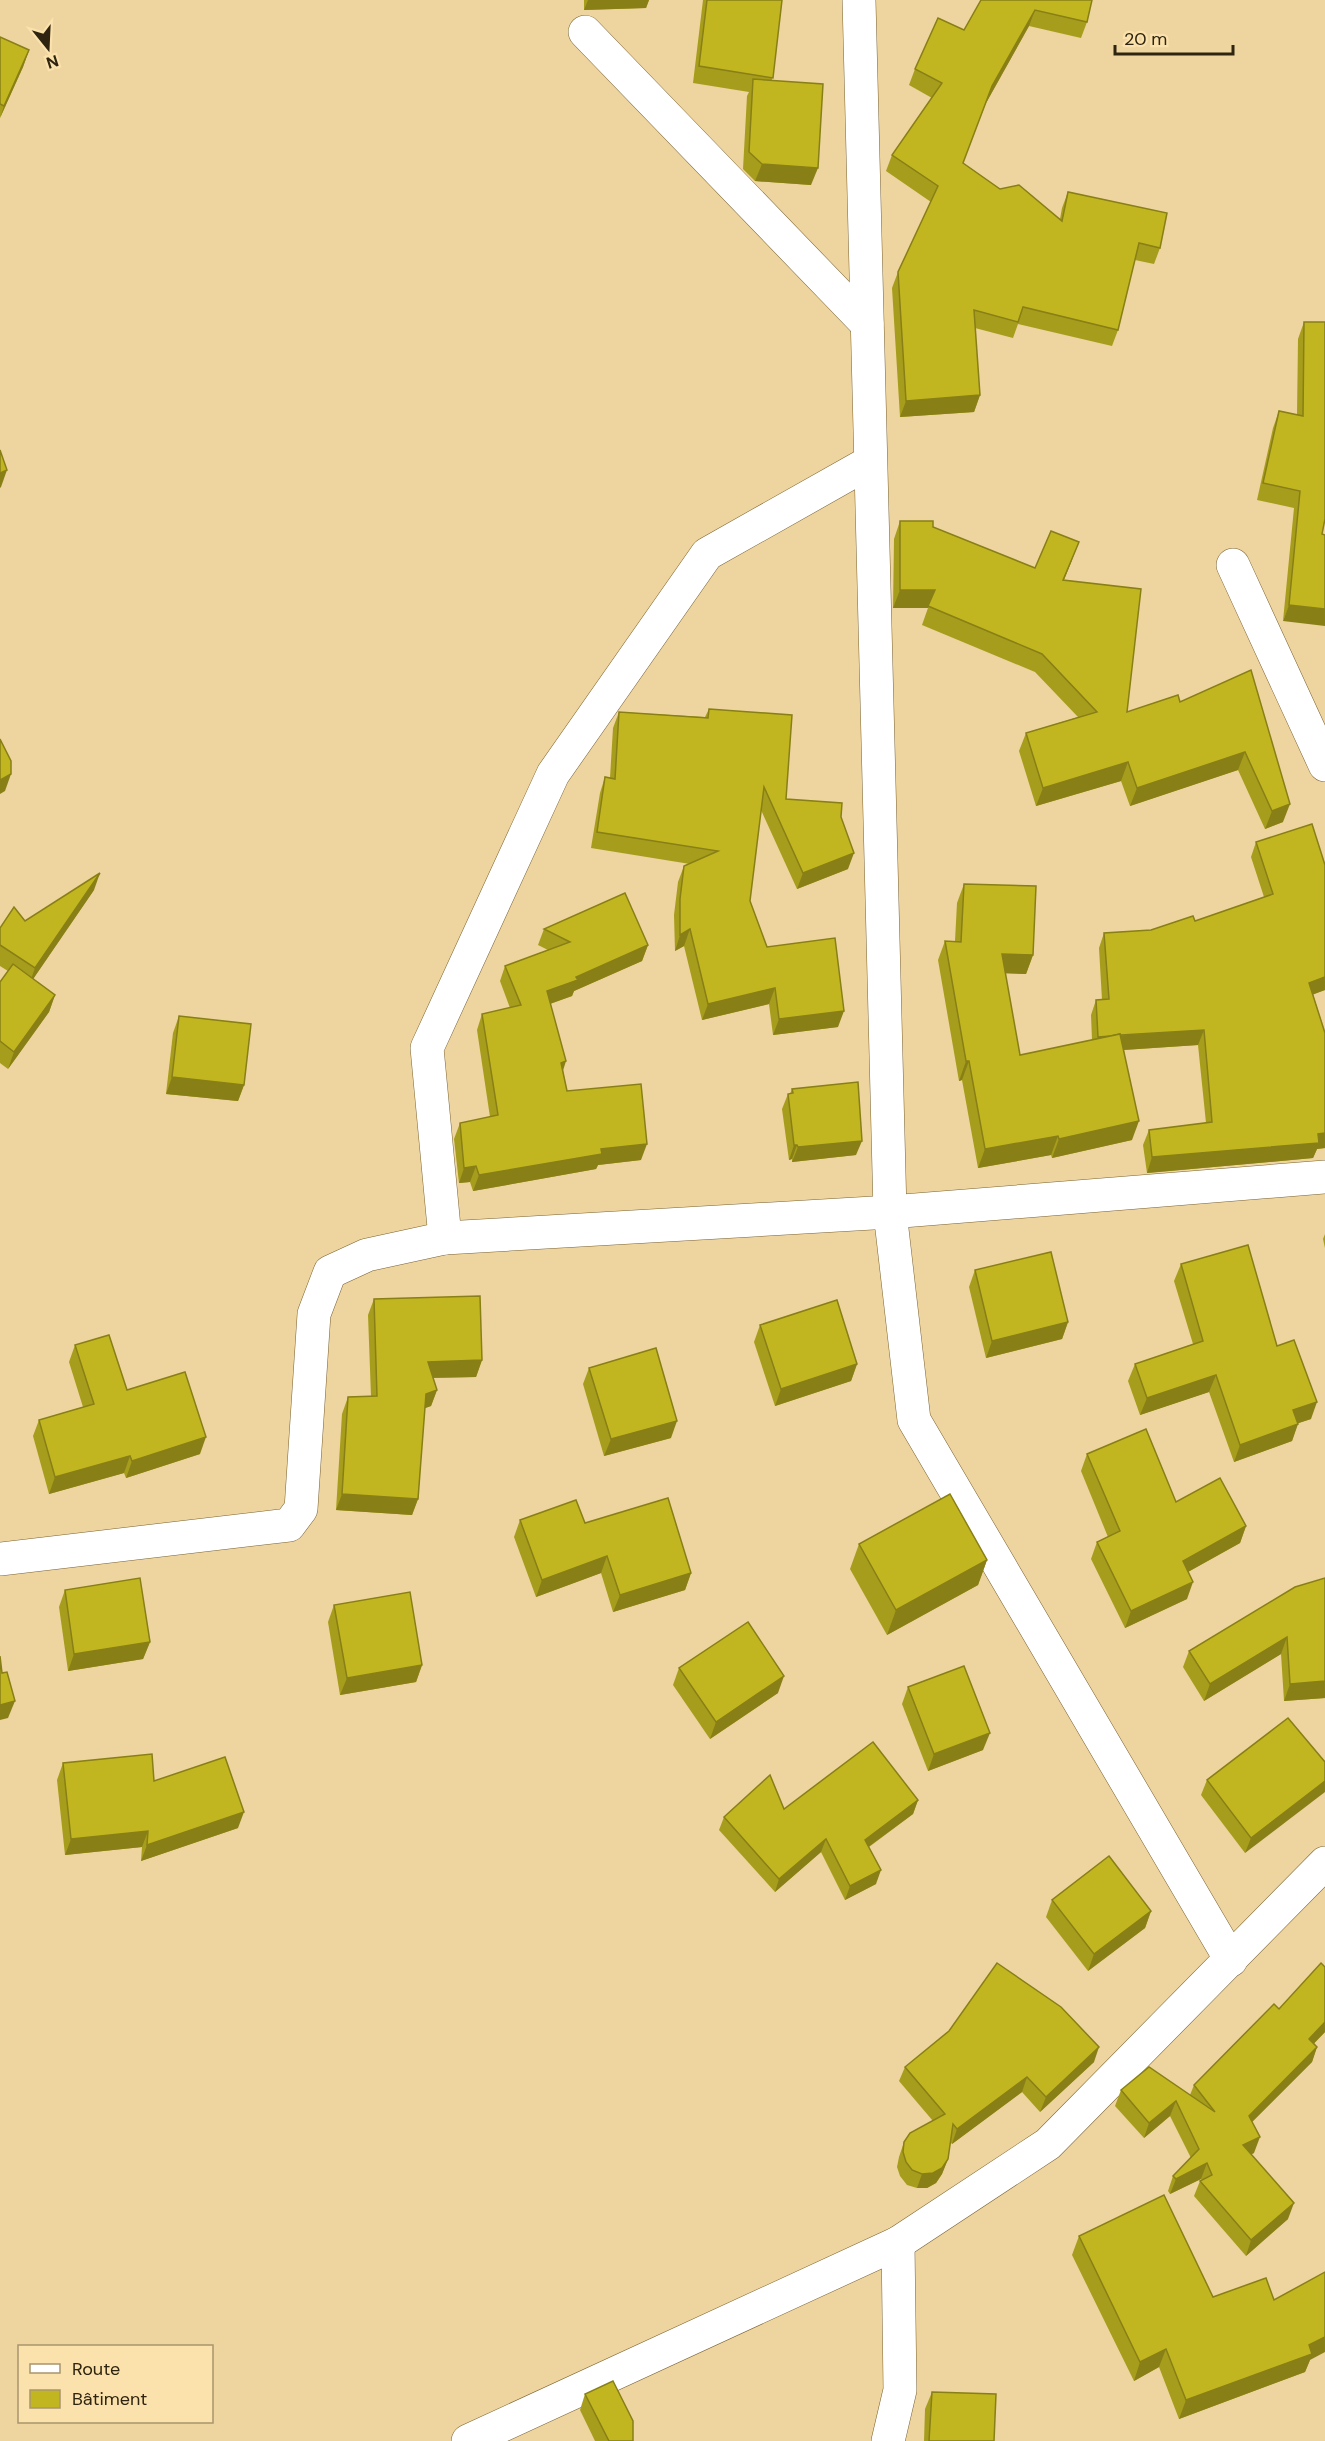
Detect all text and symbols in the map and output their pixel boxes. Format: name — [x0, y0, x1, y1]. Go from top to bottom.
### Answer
north arrow — [18, 18, 78, 78]
scale bar — [1115, 18, 1234, 56]
text: 20 m — [1124, 27, 1167, 51]
text: N — [44, 50, 61, 74]
legend — [18, 2345, 213, 2423]
text: Route — [72, 2357, 120, 2381]
text: Bâtiment — [72, 2387, 147, 2411]

